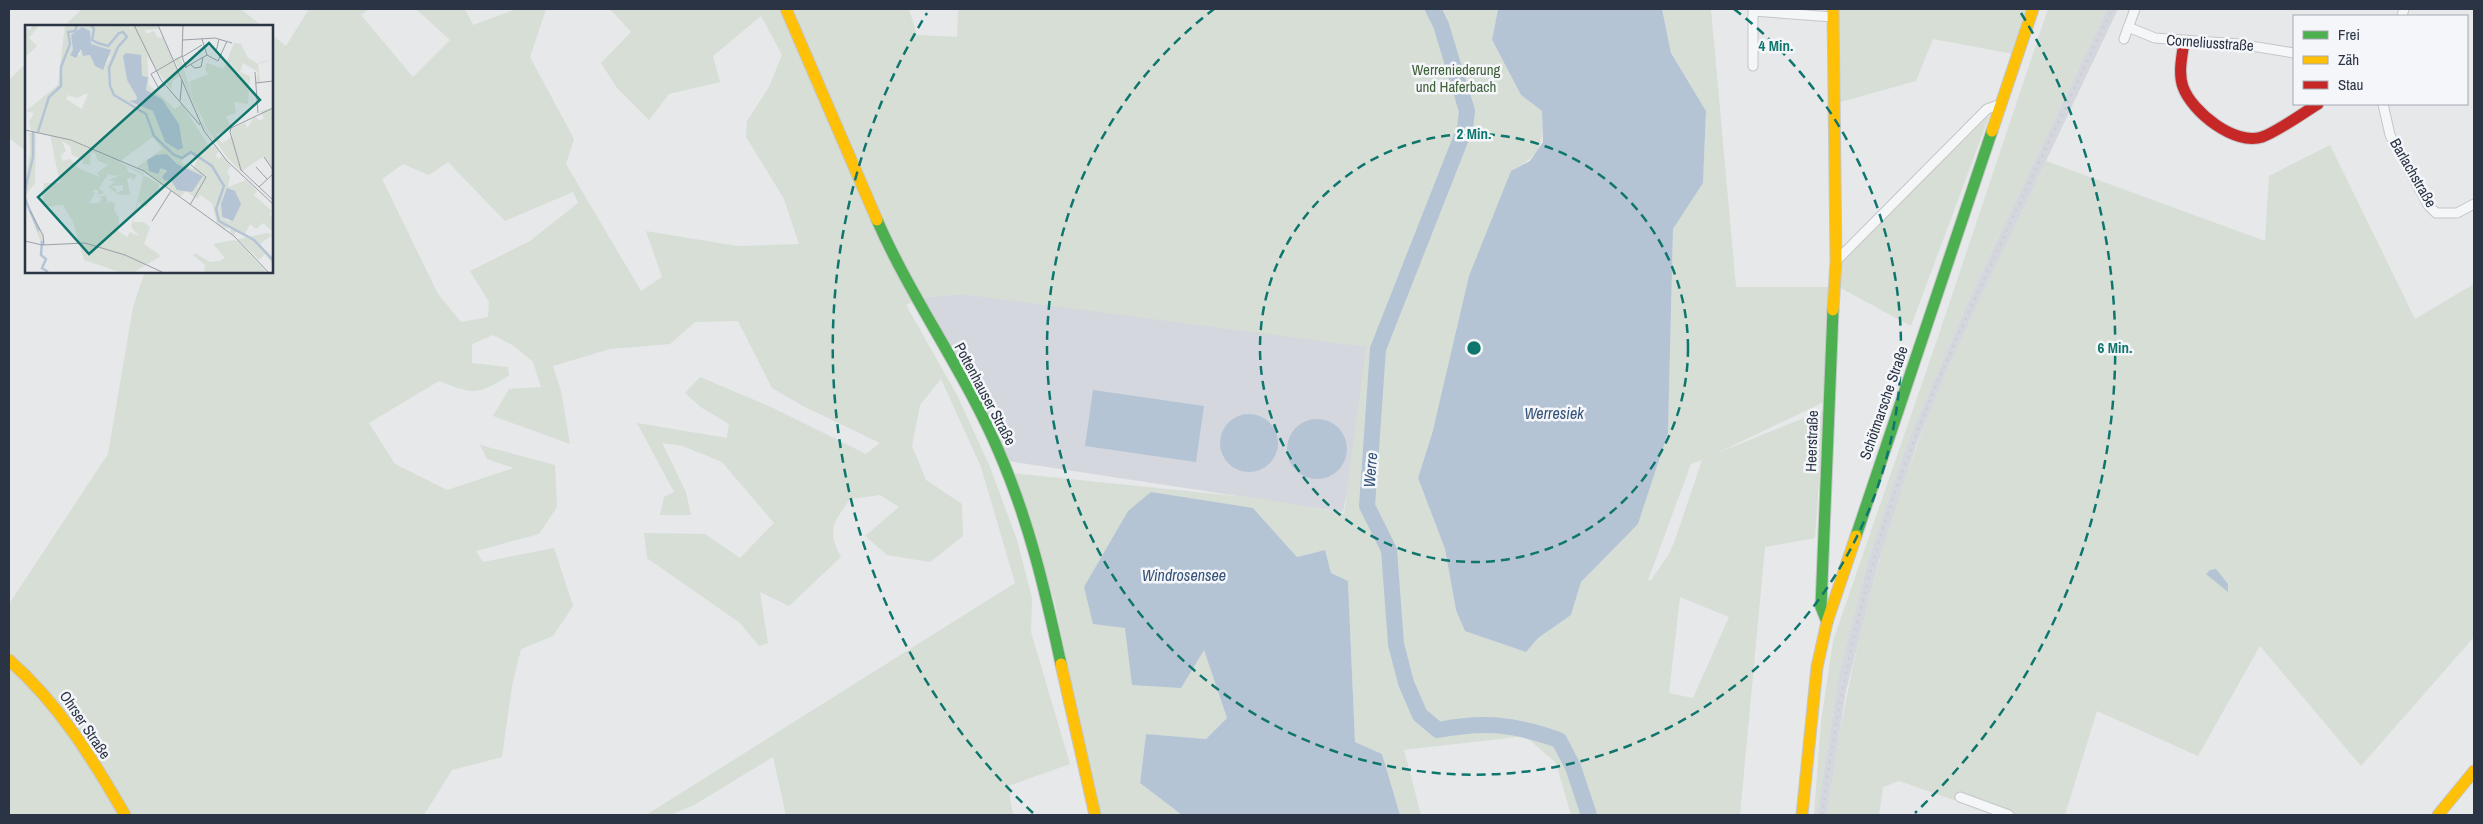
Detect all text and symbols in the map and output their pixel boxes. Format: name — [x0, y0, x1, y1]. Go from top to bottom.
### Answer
legend — [2293, 15, 2468, 105]
text: Frei — [2338, 24, 2360, 45]
inset map — [25, 25, 272, 272]
street label: Corneliusstraße — [2166, 29, 2255, 56]
text: 4 Min. — [1759, 35, 1793, 56]
text: Zäh — [2338, 49, 2359, 70]
park label: Werreniederung und Haferbach — [1412, 59, 1500, 97]
text: Stau — [2338, 74, 2363, 95]
text: 2 Min. — [1457, 123, 1491, 144]
street label: Barlachstraße — [2385, 134, 2442, 211]
text: 6 Min. — [2098, 337, 2132, 358]
street label: Pottenhauser Straße — [950, 339, 1021, 449]
centre of rings — [1465, 339, 1483, 357]
street label: Schötmarsche Straße — [1854, 343, 1913, 462]
water label: Werresiek — [1524, 402, 1584, 424]
street label: Heerstraße — [1800, 410, 1823, 472]
water label: Werre — [1358, 452, 1382, 488]
water label: Windrosensee — [1142, 564, 1226, 586]
street label: Ohrser Straße — [55, 687, 116, 763]

